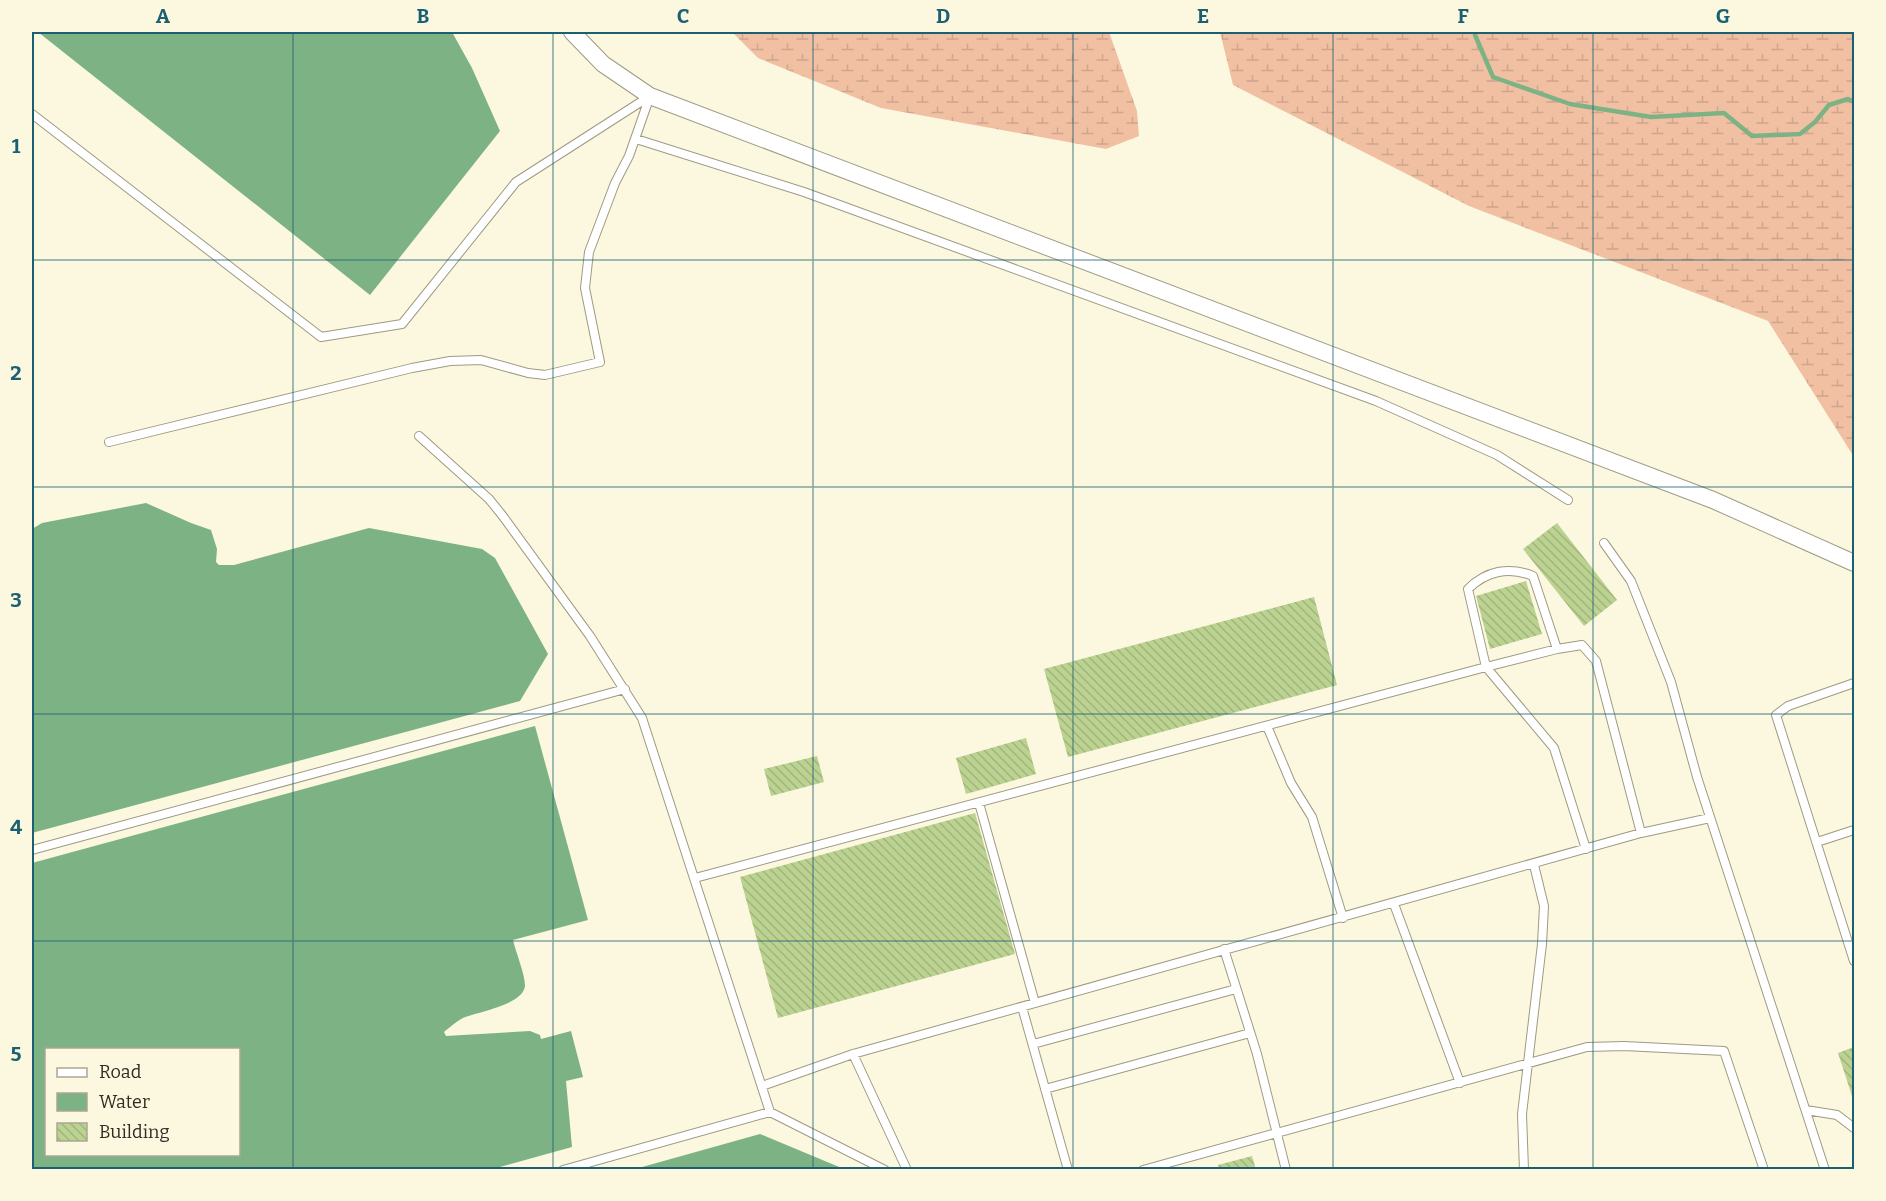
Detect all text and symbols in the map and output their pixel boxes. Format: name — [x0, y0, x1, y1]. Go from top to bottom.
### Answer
text: A — [156, 4, 171, 28]
text: B — [417, 4, 430, 28]
text: C — [677, 4, 689, 28]
text: D — [936, 4, 950, 28]
text: E — [1197, 4, 1209, 28]
text: F — [1457, 4, 1469, 28]
text: G — [1716, 4, 1730, 28]
text: 1 — [12, 134, 21, 158]
text: 2 — [10, 361, 22, 385]
text: 3 — [10, 588, 22, 612]
text: 4 — [10, 815, 22, 839]
text: 5 — [11, 1042, 22, 1066]
legend — [45, 1048, 240, 1156]
text: Road — [99, 1061, 142, 1083]
text: Water — [99, 1091, 150, 1113]
text: Building — [99, 1121, 170, 1143]

